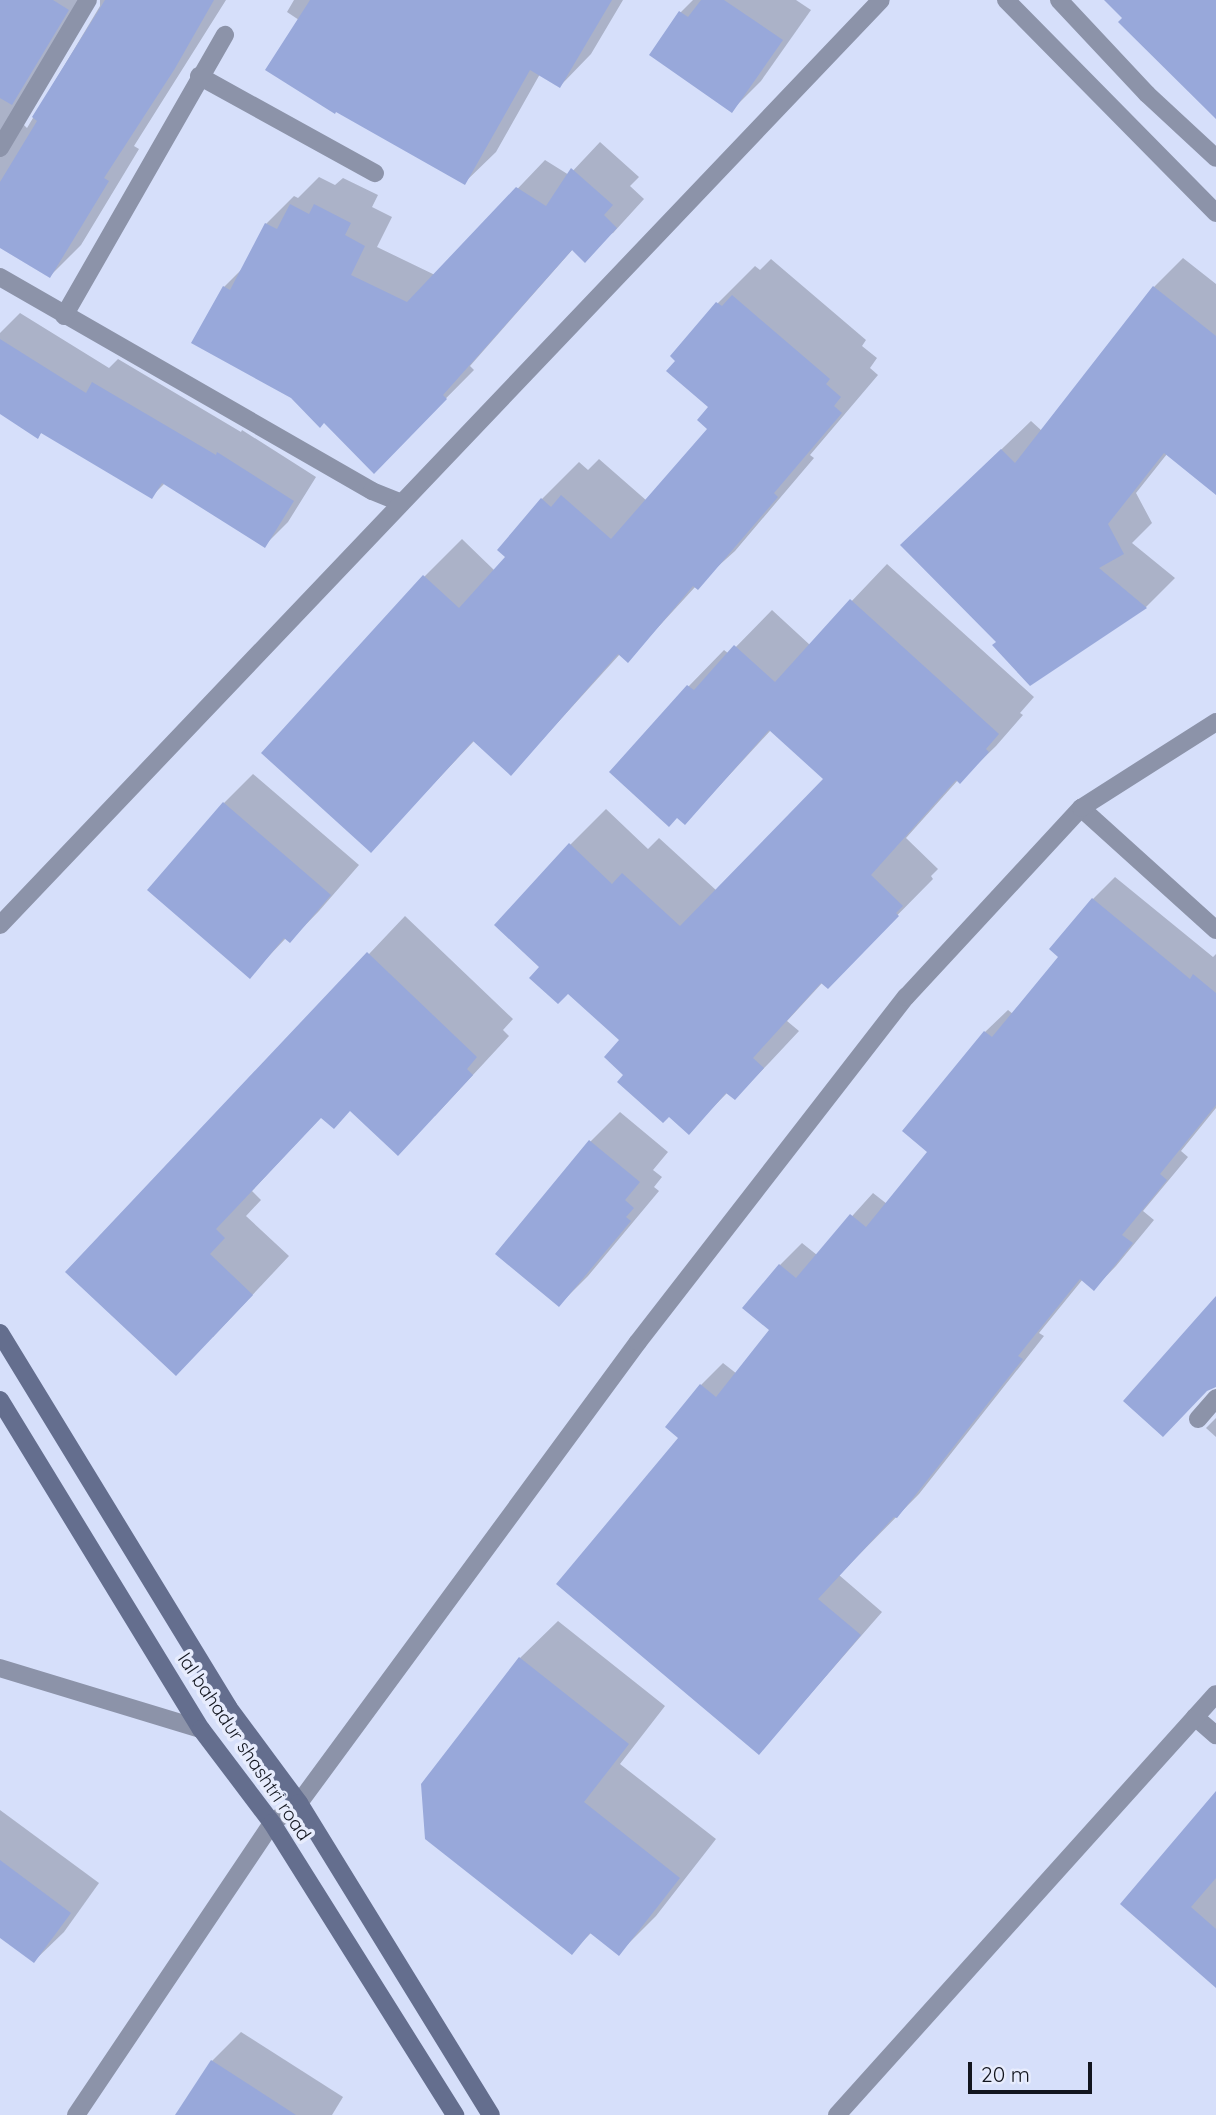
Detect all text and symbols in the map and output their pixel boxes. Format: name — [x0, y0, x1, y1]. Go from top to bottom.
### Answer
street label: lal bahadur shashtri road — [173, 1649, 315, 1845]
scale bar — [971, 2048, 1095, 2092]
text: 20 m — [981, 2061, 1030, 2087]

